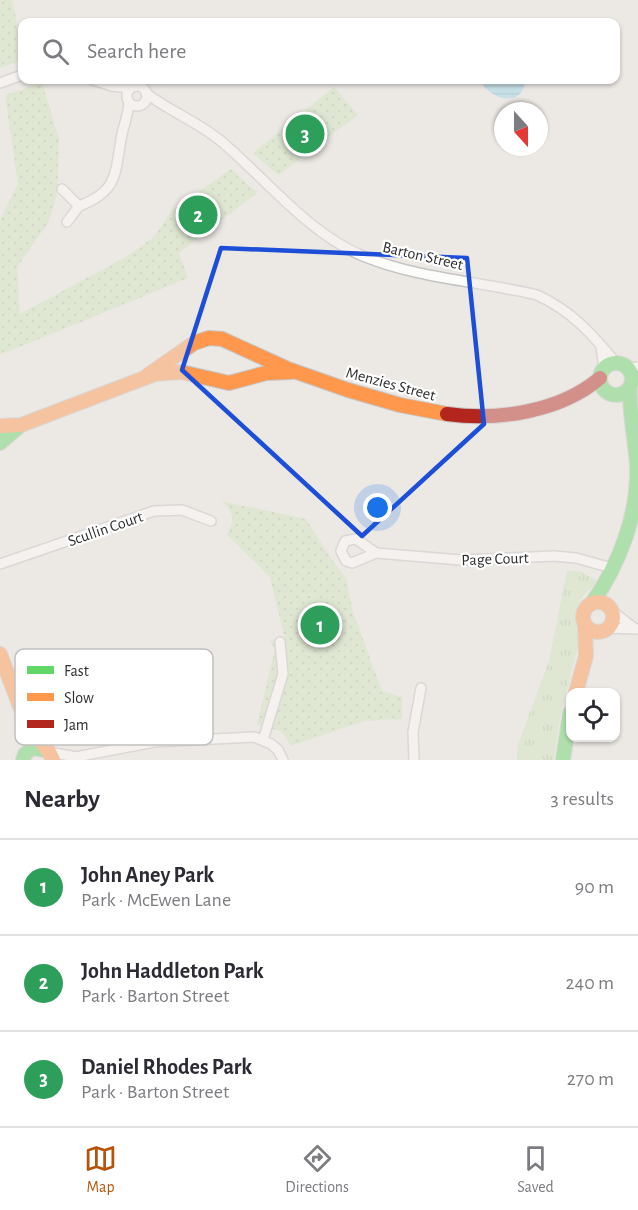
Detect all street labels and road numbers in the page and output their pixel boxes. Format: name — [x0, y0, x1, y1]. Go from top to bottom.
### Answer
street label: Barton Street — [381, 239, 465, 273]
street label: Menzies Street — [344, 364, 437, 404]
street label: Scullin Court — [66, 509, 145, 549]
street label: Page Court — [461, 550, 529, 568]

